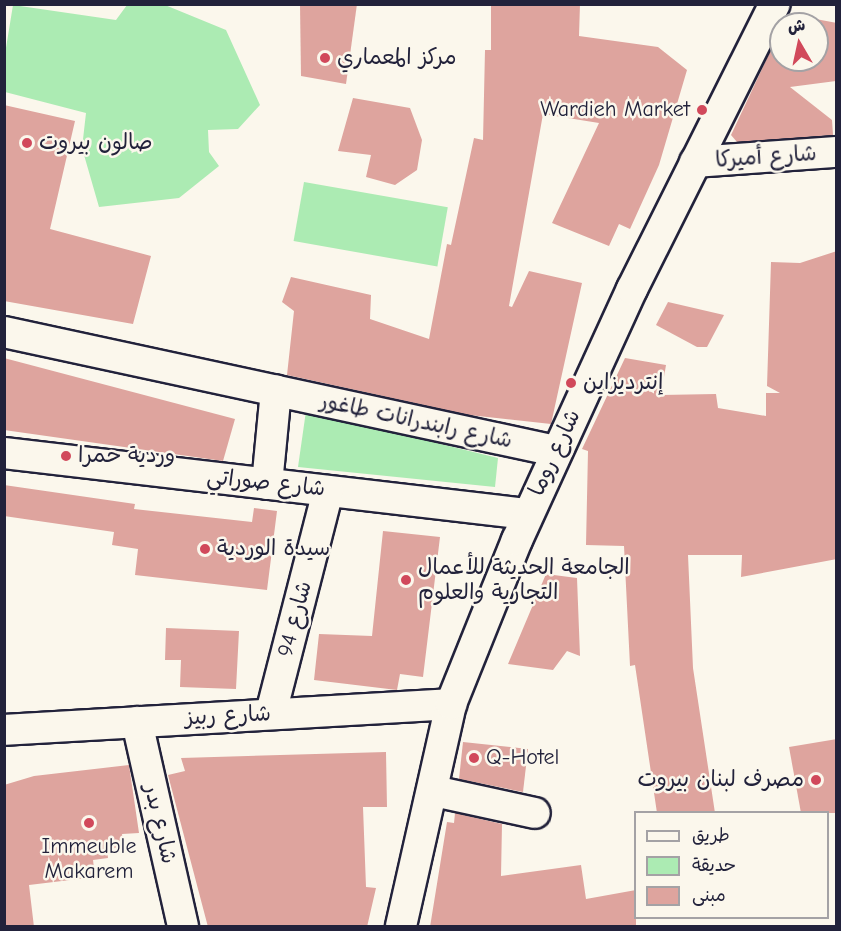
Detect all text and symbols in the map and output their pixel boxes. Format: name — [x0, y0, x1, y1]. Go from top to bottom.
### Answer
north arrow — [769, 12, 829, 72]
text: ش — [786, 16, 807, 36]
place label: مركز المعماري — [337, 45, 457, 71]
marker: مركز المعماري — [318, 51, 332, 65]
place label: Wardieh Market — [540, 97, 690, 123]
marker: Wardieh Market — [695, 103, 709, 117]
place label: صالون بيروت — [39, 130, 153, 156]
marker: صالون بيروت — [20, 136, 34, 150]
street label: شارع أميركا — [714, 140, 818, 174]
place label: إنترديزاين — [583, 370, 663, 396]
marker: إنترديزاين — [564, 376, 578, 390]
street label: شارع رابندرانات طاغور — [317, 388, 515, 454]
street label: شارع روما — [524, 406, 586, 500]
place label: وردية حمرا — [78, 443, 175, 469]
marker: وردية حمرا — [59, 449, 73, 463]
street label: شارع صوراتي — [205, 464, 327, 502]
place label: سيدة الوردية — [217, 536, 330, 562]
marker: سيدة الوردية — [198, 542, 212, 556]
place label: الجامعة الحديثة للأعمال التجارية والعلوم — [418, 554, 630, 606]
marker: الجامعة الحديثة للأعمال التجارية والعلوم — [399, 573, 413, 587]
street label: شارع 94 — [272, 578, 318, 660]
street label: شارع ربيز — [184, 701, 272, 731]
place label: Q-Hotel — [486, 745, 559, 771]
marker: Q-Hotel — [467, 751, 481, 765]
place label: مصرف لبنان بيروت — [637, 767, 804, 793]
marker: مصرف لبنان بيروت — [809, 773, 823, 787]
street label: شارع بدر — [138, 782, 182, 866]
legend — [634, 811, 829, 919]
marker: Immeuble Makarem — [82, 816, 96, 830]
text: طريق — [692, 825, 730, 846]
place label: Immeuble Makarem — [42, 833, 136, 884]
text: حديقة — [692, 855, 736, 876]
text: مبنى — [692, 885, 726, 906]

